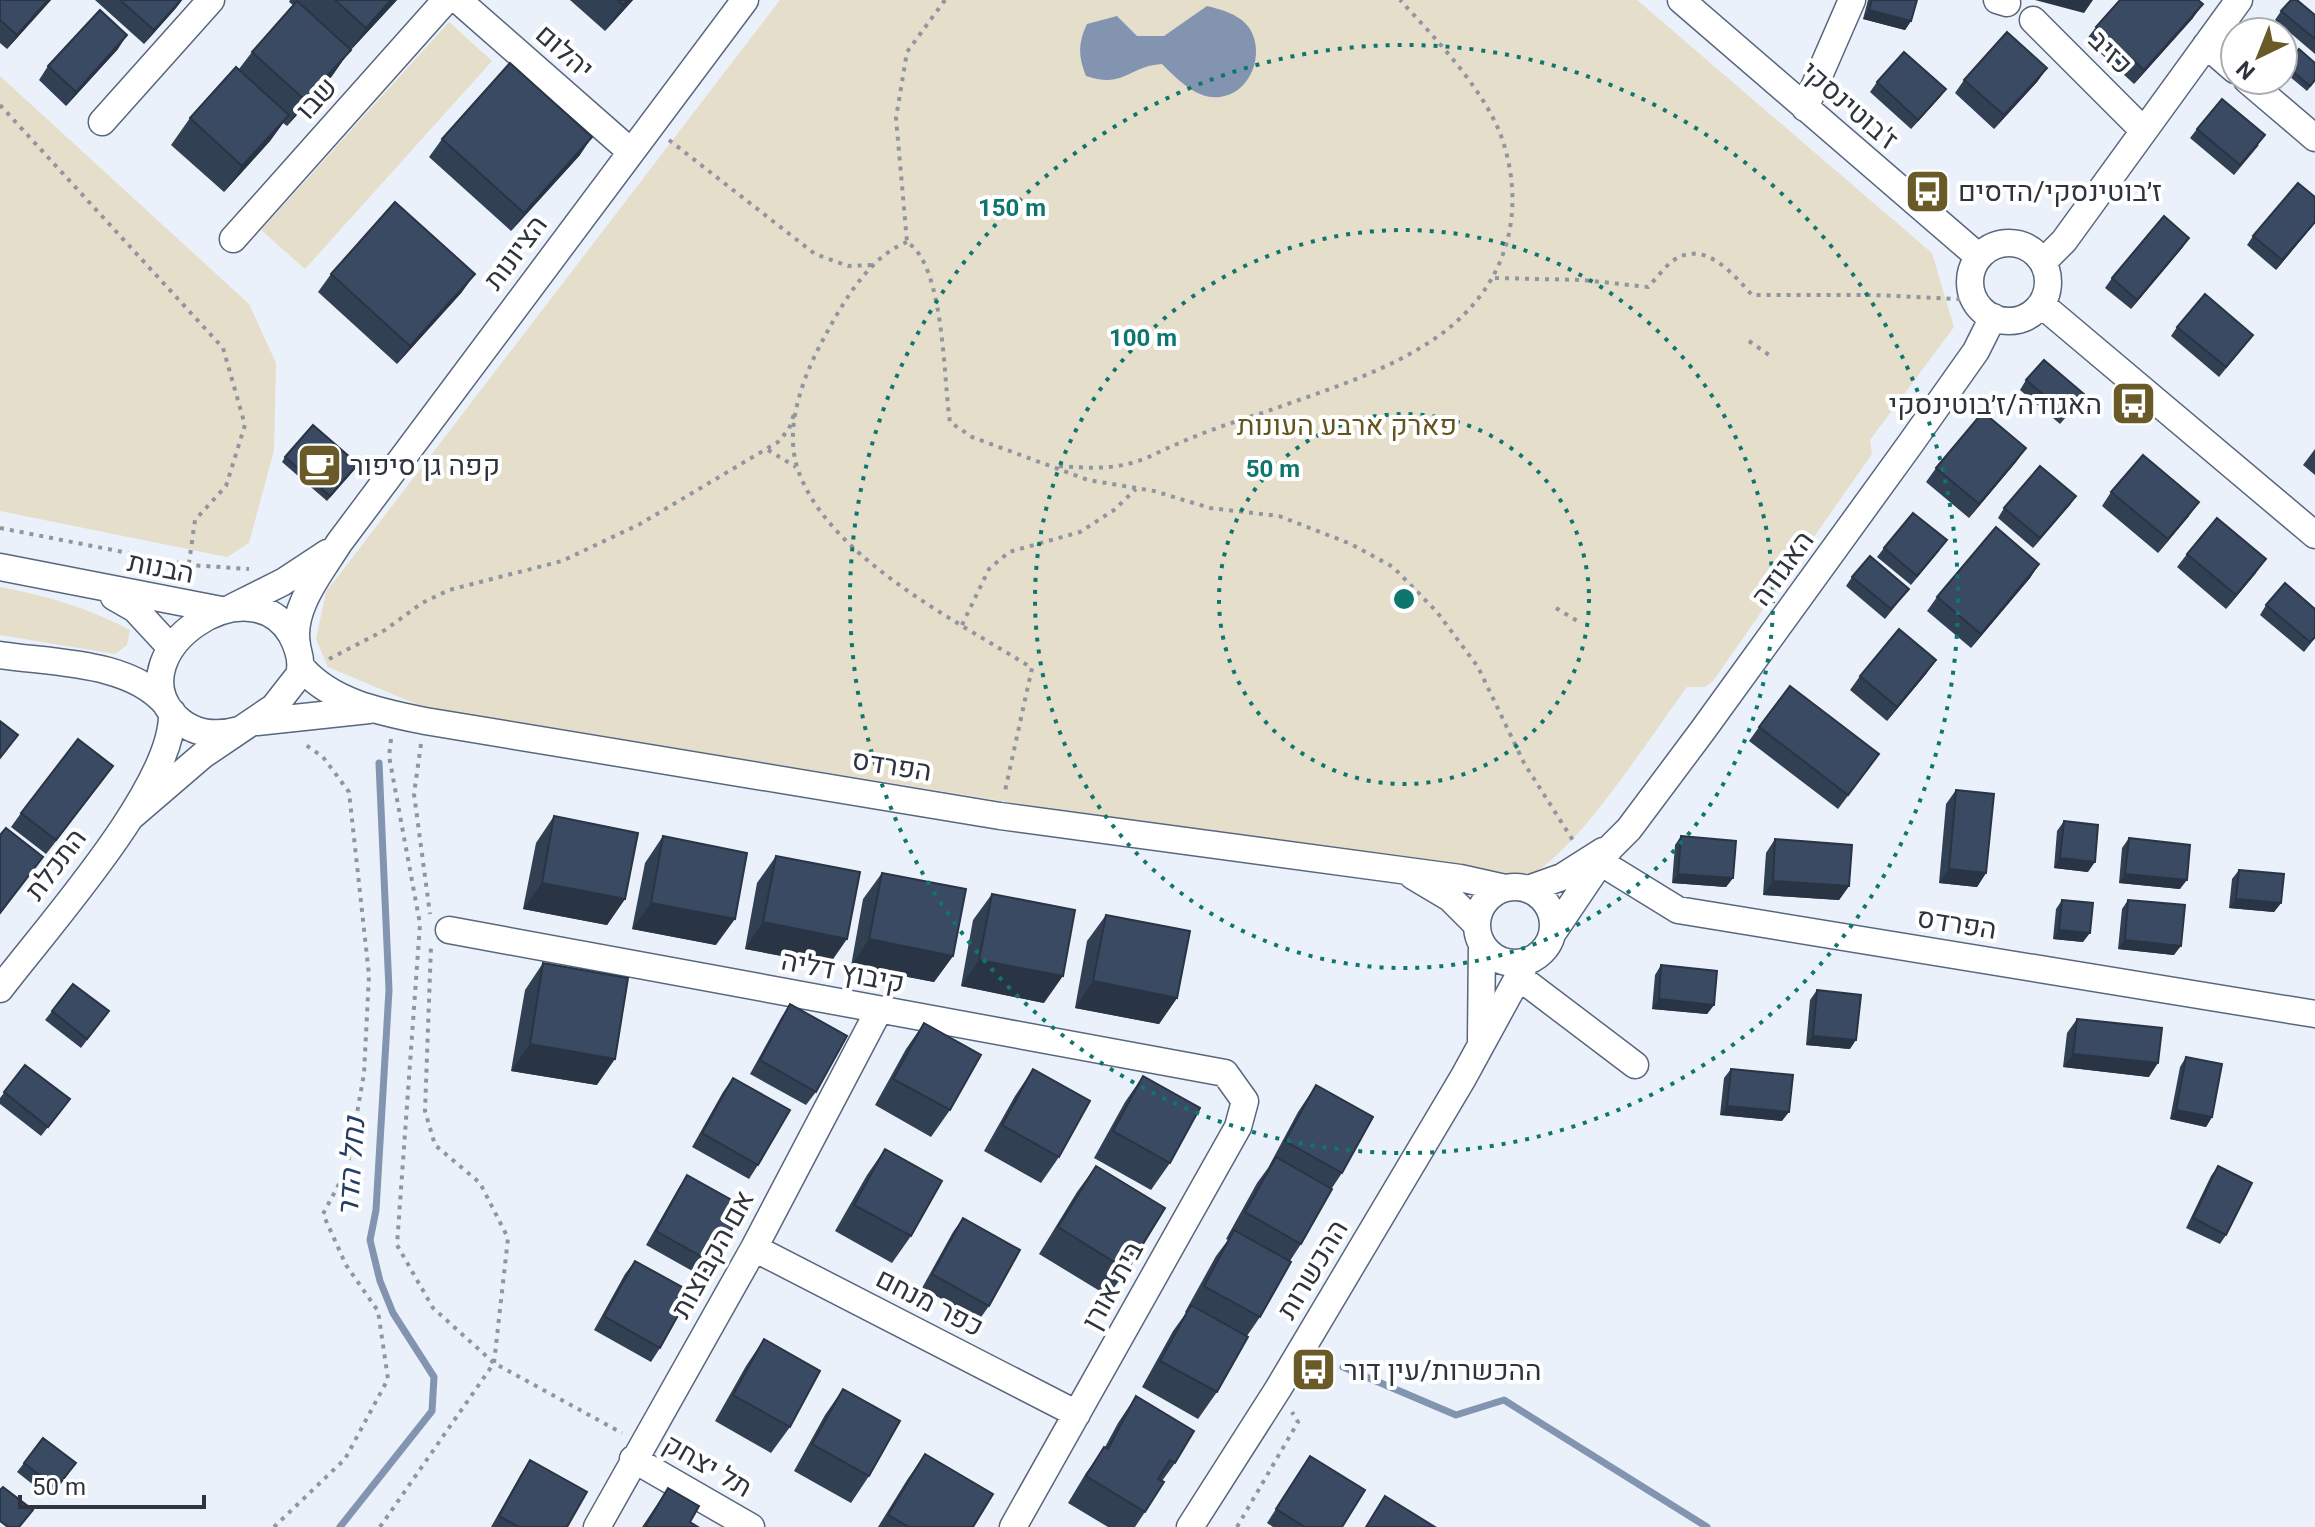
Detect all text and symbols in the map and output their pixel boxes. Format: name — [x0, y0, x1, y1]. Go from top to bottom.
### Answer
north arrow — [2219, 16, 2299, 96]
street label: יהלום — [529, 17, 600, 85]
street label: כזיב — [2082, 24, 2139, 81]
street label: ז'בוטינסקי — [1795, 54, 1905, 156]
text: N — [2231, 56, 2260, 85]
street label: שבו — [289, 70, 344, 126]
bus stop icon: ז׳בוטינסקי/הדסים — [1903, 167, 1951, 215]
place label: ז׳בוטינסקי/הדסים — [1958, 175, 2162, 208]
text: 150 m — [978, 194, 1046, 222]
street label: הציונות — [477, 209, 554, 296]
text: 100 m — [1109, 324, 1177, 352]
bus stop icon: האגודה/ז׳בוטינסקי — [2109, 380, 2157, 428]
place label: האגודה/ז׳בוטינסקי — [1889, 388, 2102, 421]
park label: פארק ארבע העונות — [1237, 409, 1457, 442]
cafe icon: קפה גן סיפור — [295, 441, 343, 489]
place label: קפה גן סיפור — [350, 449, 500, 482]
text: 50 m — [1246, 455, 1300, 483]
street label: האגודה — [1744, 524, 1821, 612]
street label: הבנות — [125, 545, 197, 590]
centre of rings — [1390, 585, 1418, 613]
street label: הפרדס — [850, 743, 934, 788]
street label: התכלת — [18, 822, 93, 907]
street label: הפרדס — [1915, 901, 1999, 946]
street label: קיבוץ דליה — [779, 943, 907, 1000]
water label: נחל הדר — [330, 1114, 372, 1218]
street label: אם הקבוצות — [664, 1185, 761, 1324]
street label: ההכשרות — [1270, 1214, 1355, 1325]
street label: בית אורן — [1075, 1235, 1150, 1335]
street label: כפר מנחם — [871, 1261, 989, 1343]
bus stop icon: ההכשרות/עין דור — [1289, 1346, 1337, 1394]
place label: ההכשרות/עין דור — [1344, 1354, 1541, 1387]
street label: תל יצחק — [658, 1427, 758, 1504]
scale bar — [20, 1459, 204, 1509]
text: 50 m — [32, 1473, 86, 1501]

